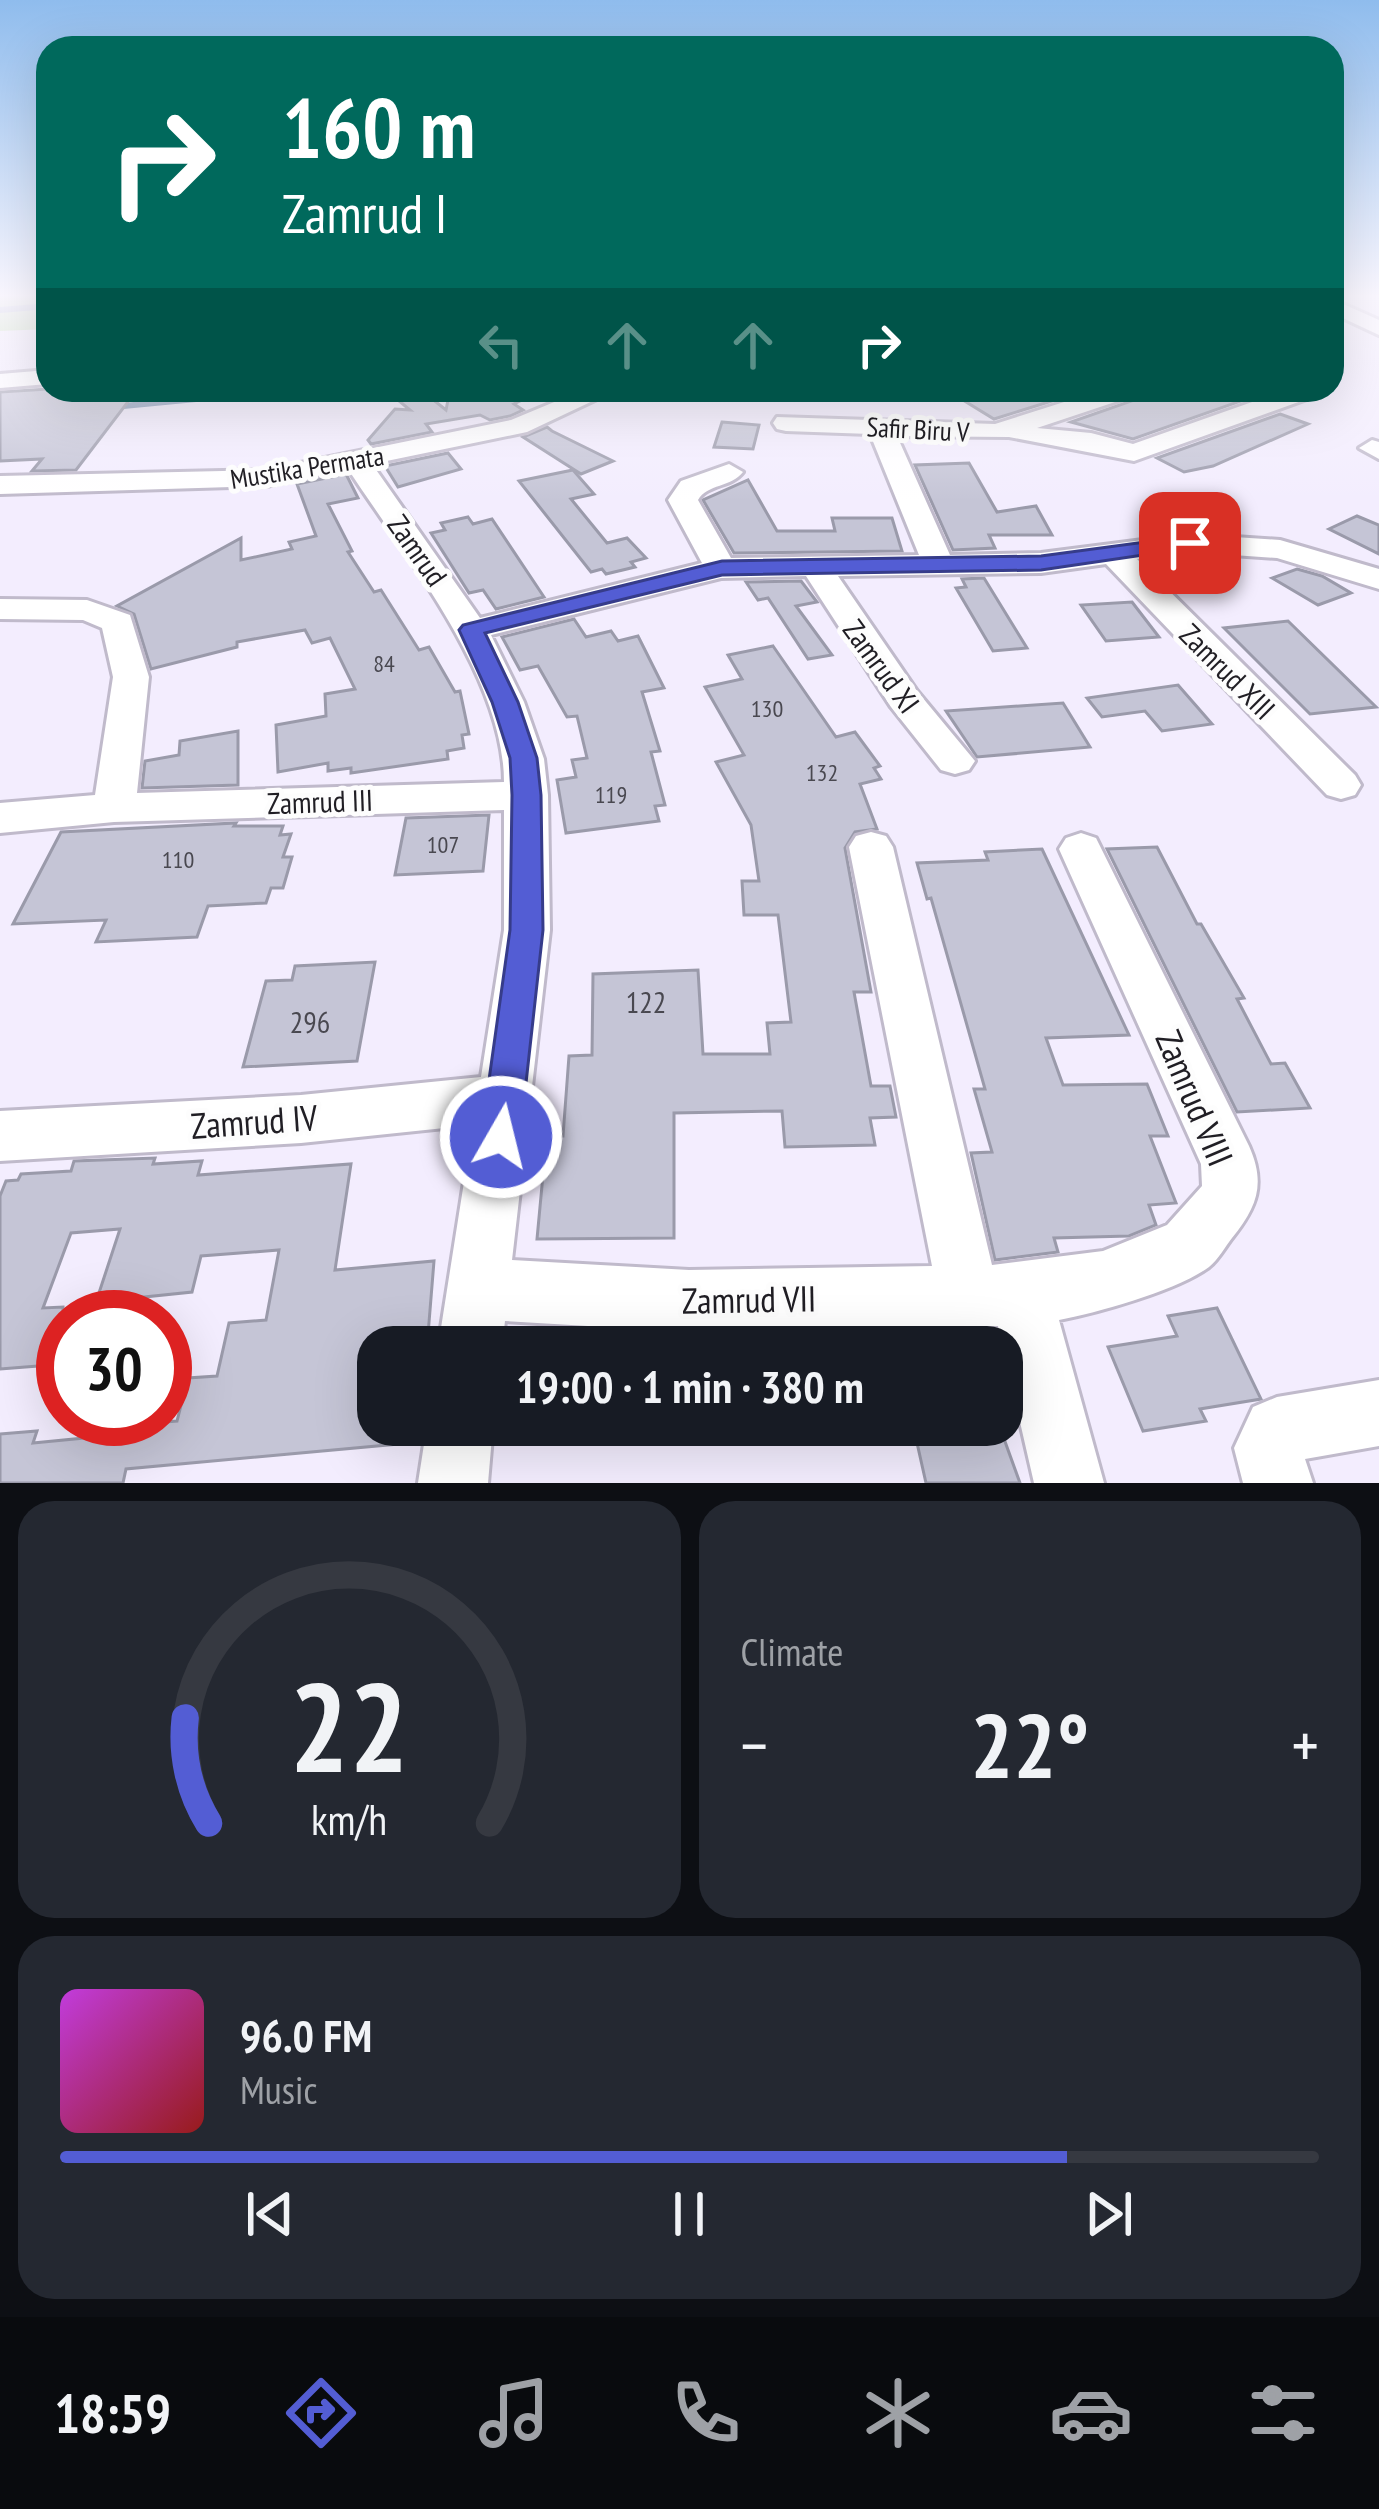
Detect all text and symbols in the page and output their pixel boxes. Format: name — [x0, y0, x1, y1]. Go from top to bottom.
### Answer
text: 160 m — [282, 72, 475, 181]
icon: right — [84, 84, 240, 240]
text: Zamrud I — [282, 178, 447, 248]
icon: left — [468, 312, 534, 378]
icon: ahead — [594, 312, 660, 378]
icon: ahead — [720, 312, 786, 378]
icon: right — [846, 312, 912, 378]
street label: Safir Biru V — [866, 409, 971, 449]
street label: Mustika Permata — [228, 438, 386, 496]
pin — [1139, 492, 1241, 594]
street label: Zamrud — [380, 507, 456, 593]
icon: arrive — [1157, 510, 1223, 576]
street label: Zamrud XI — [835, 612, 929, 720]
street label: Zamrud XIII — [1172, 615, 1284, 727]
house number: 84 — [373, 648, 395, 679]
house number: 130 — [751, 693, 783, 724]
house number: 132 — [806, 757, 838, 788]
house number: 119 — [595, 779, 627, 810]
street label: Zamrud III — [266, 780, 374, 822]
house number: 107 — [427, 829, 459, 860]
house number: 110 — [162, 844, 194, 875]
house number: 122 — [626, 982, 666, 1021]
house number: 296 — [290, 1002, 330, 1041]
street label: Zamrud VIII — [1145, 1023, 1245, 1173]
position arrow — [438, 1074, 564, 1200]
street label: Zamrud IV — [189, 1093, 319, 1149]
street label: Zamrud VII — [681, 1274, 817, 1324]
speed limit sign: 30 — [36, 1290, 192, 1446]
text: 19:00 · 1 min · 380 m — [516, 1357, 864, 1415]
text: Climate — [741, 1626, 843, 1677]
text: 22 — [290, 1645, 409, 1806]
text: 22° — [970, 1686, 1089, 1803]
text: − — [741, 1702, 768, 1787]
text: + — [1292, 1702, 1319, 1787]
text: km/h — [311, 1790, 387, 1846]
text: 96.0 FM — [240, 2006, 372, 2064]
text: Music — [240, 2064, 317, 2115]
icon: previous — [237, 2181, 303, 2247]
icon: pause — [656, 2181, 722, 2247]
icon: next — [1076, 2181, 1142, 2247]
icon: directions — [279, 2371, 363, 2455]
icon: music — [472, 2371, 556, 2455]
icon: phone — [664, 2371, 748, 2455]
icon: climate — [856, 2371, 940, 2455]
icon: car — [1049, 2371, 1133, 2455]
icon: filters — [1241, 2371, 1325, 2455]
text: 18:59 — [54, 2378, 171, 2448]

